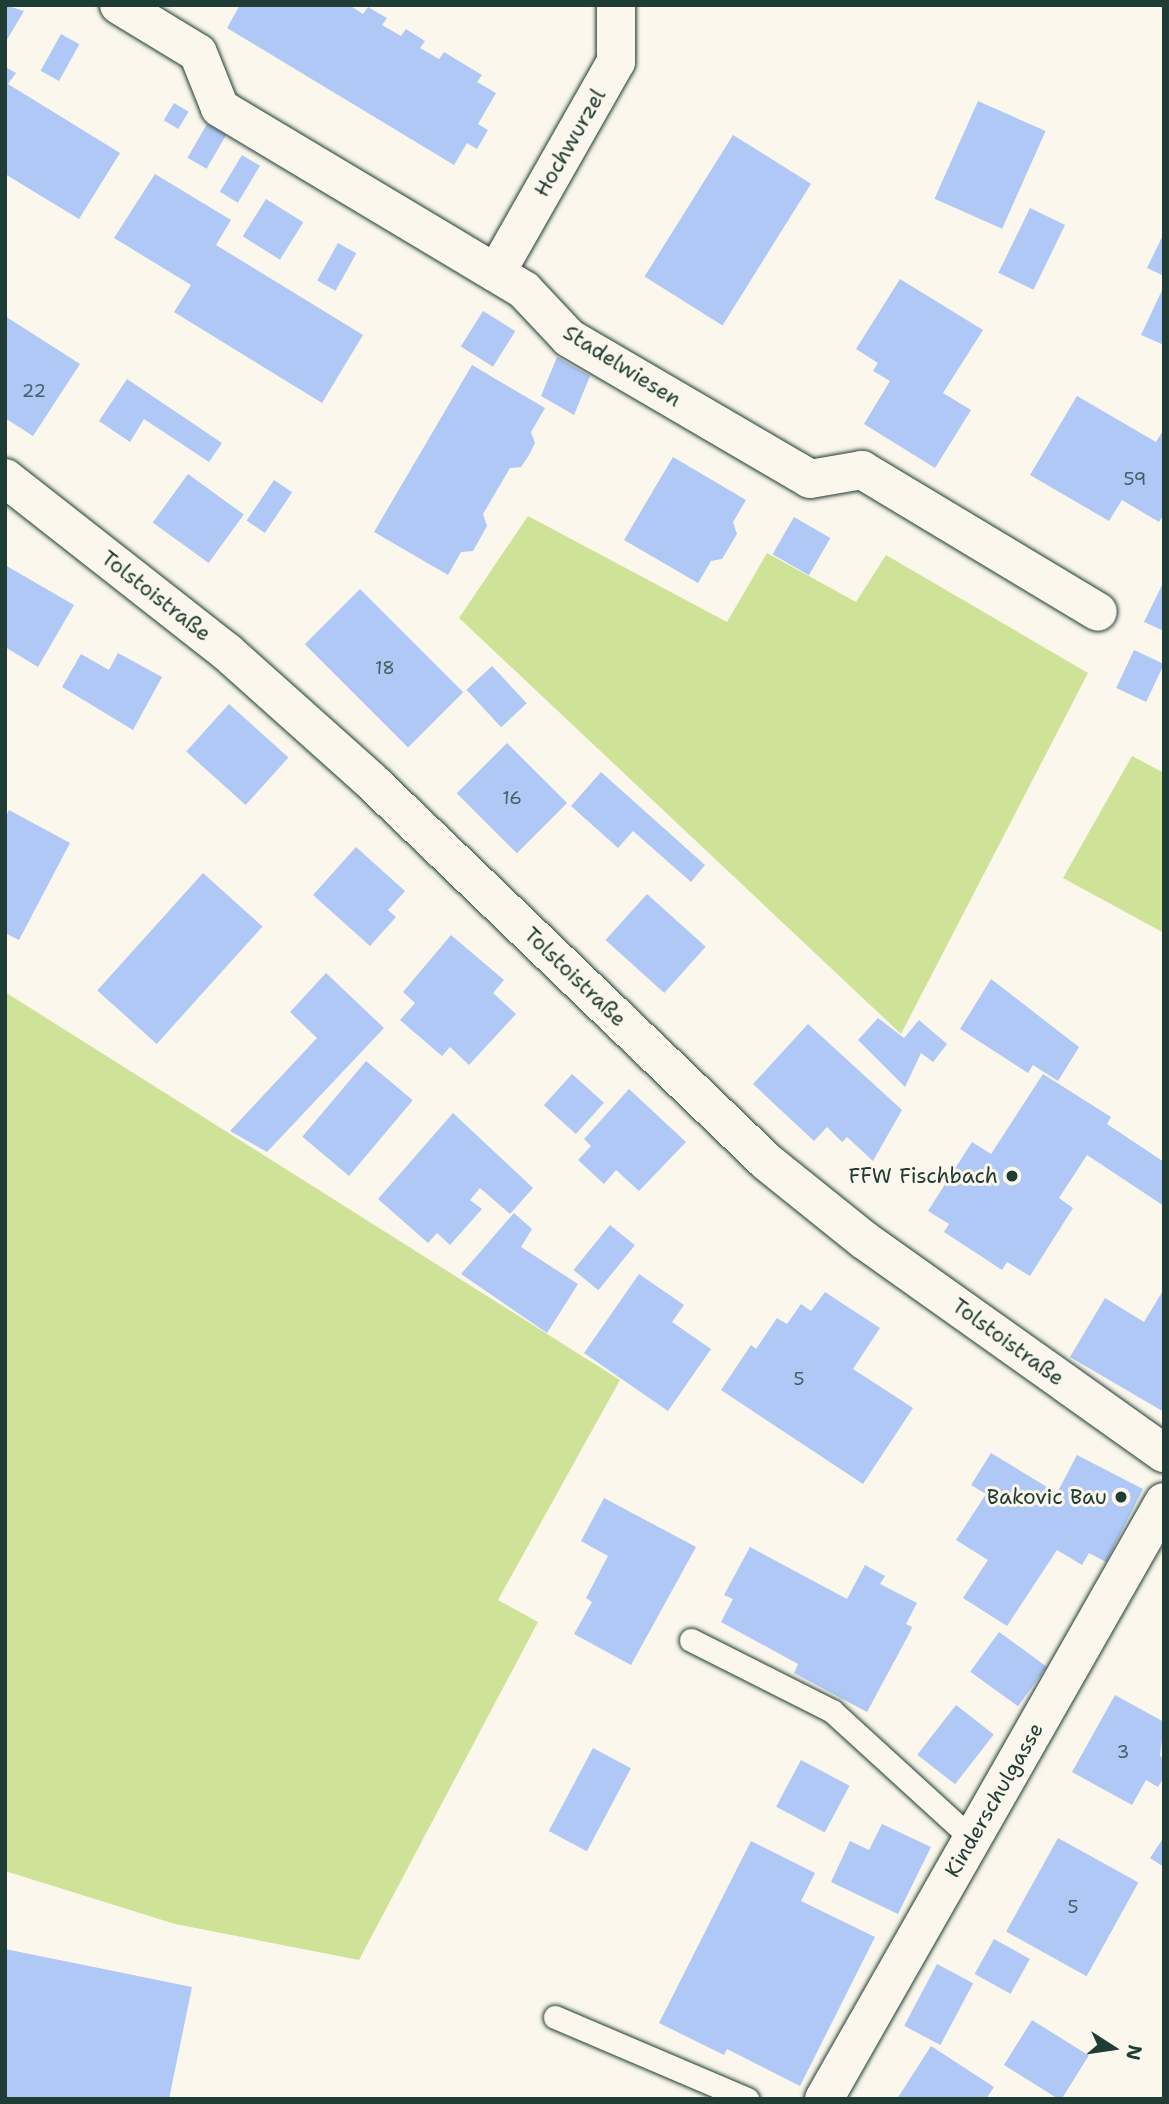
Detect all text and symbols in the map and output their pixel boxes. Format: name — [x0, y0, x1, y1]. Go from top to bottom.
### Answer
street label: Hochwurzel — [529, 85, 611, 201]
street label: Stadelwiesen — [559, 320, 685, 412]
house number: 22 — [22, 380, 46, 402]
house number: 59 — [1124, 468, 1146, 490]
street label: Tolstoistraße — [96, 545, 216, 647]
house number: 18 — [375, 657, 395, 679]
house number: 16 — [502, 787, 522, 809]
street label: Tolstoistraße — [519, 922, 631, 1032]
place label: FFW Fischbach — [848, 1163, 998, 1189]
marker: FFW Fischbach — [1004, 1168, 1020, 1184]
street label: Tolstoistraße — [947, 1293, 1069, 1391]
house number: 5 — [793, 1368, 805, 1390]
place label: Bakovic Bau — [987, 1484, 1107, 1510]
marker: Bakovic Bau — [1113, 1489, 1129, 1505]
street label: Kinderschulgasse — [939, 1718, 1049, 1882]
house number: 3 — [1117, 1741, 1129, 1763]
house number: 5 — [1067, 1896, 1079, 1918]
north arrow — [1078, 2013, 1148, 2083]
text: N — [1120, 2043, 1148, 2062]

